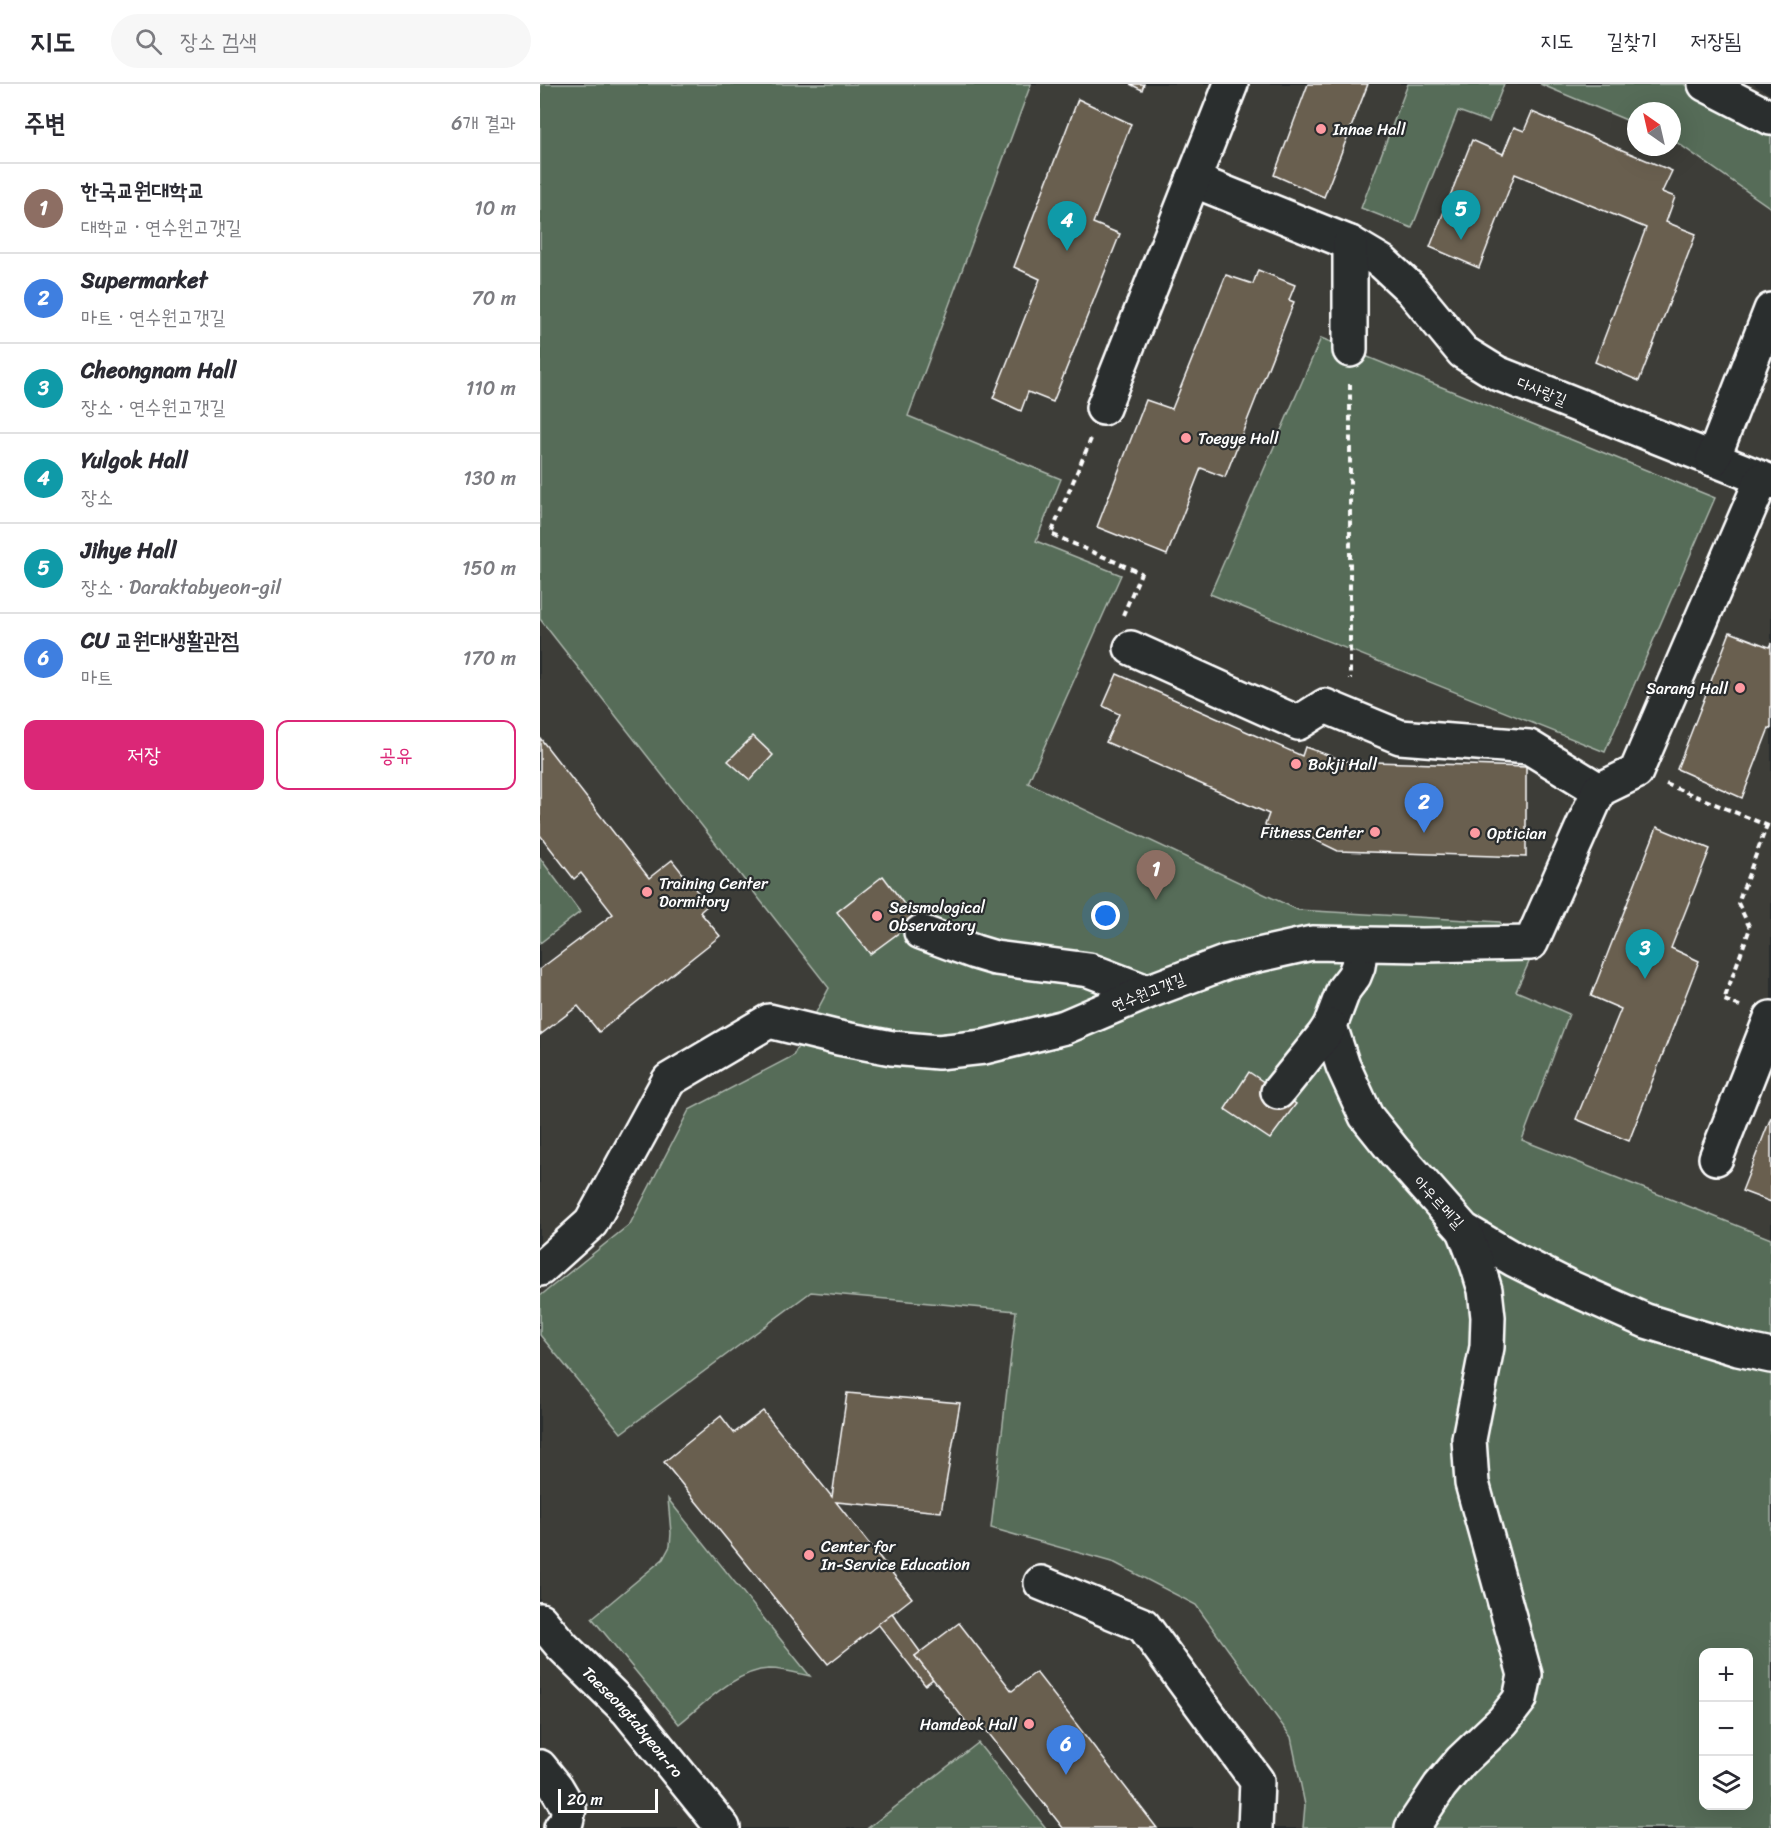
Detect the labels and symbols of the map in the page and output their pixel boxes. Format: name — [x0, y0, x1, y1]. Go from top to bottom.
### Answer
north arrow — [1627, 102, 1681, 156]
place label: Innae Hall — [1332, 115, 1406, 144]
marker: Innae Hall — [1314, 122, 1328, 136]
pin: 5 — [1442, 190, 1480, 240]
pin: 4 — [1048, 202, 1086, 251]
street label: 다사랑길 — [1513, 368, 1571, 414]
place label: Toegye Hall — [1198, 424, 1279, 453]
marker: Toegye Hall — [1179, 431, 1193, 445]
place label: Sarang Hall — [1646, 674, 1728, 703]
marker: Sarang Hall — [1733, 681, 1747, 695]
place label: Bokji Hall — [1308, 750, 1377, 779]
marker: Bokji Hall — [1289, 757, 1303, 771]
pin: 2 — [1404, 784, 1444, 833]
place label: Fitness Center — [1260, 818, 1364, 847]
place label: Optician — [1487, 819, 1547, 848]
marker: Fitness Center — [1368, 825, 1382, 839]
marker: Optician — [1468, 826, 1482, 840]
pin: 1 — [1136, 850, 1176, 900]
place label: Training Center Dormitory — [659, 869, 769, 916]
marker: Training Center Dormitory — [640, 885, 654, 899]
place label: Seismological Observatory — [889, 893, 985, 940]
your location — [1091, 901, 1120, 930]
marker: Seismological Observatory — [870, 909, 884, 923]
pin: 3 — [1626, 930, 1664, 979]
street label: 연수원고갯길 — [1107, 964, 1189, 1020]
street label: 아우르메길 — [1406, 1169, 1472, 1236]
place label: Center for In-Service Education — [820, 1532, 970, 1579]
marker: Center for In-Service Education — [802, 1548, 816, 1562]
street label: Taeseongtabyeon-ro — [575, 1659, 691, 1784]
place label: Hamdeok Hall — [920, 1710, 1017, 1739]
marker: Hamdeok Hall — [1022, 1717, 1036, 1731]
pin: 6 — [1046, 1726, 1086, 1775]
scale bar — [558, 1786, 658, 1814]

